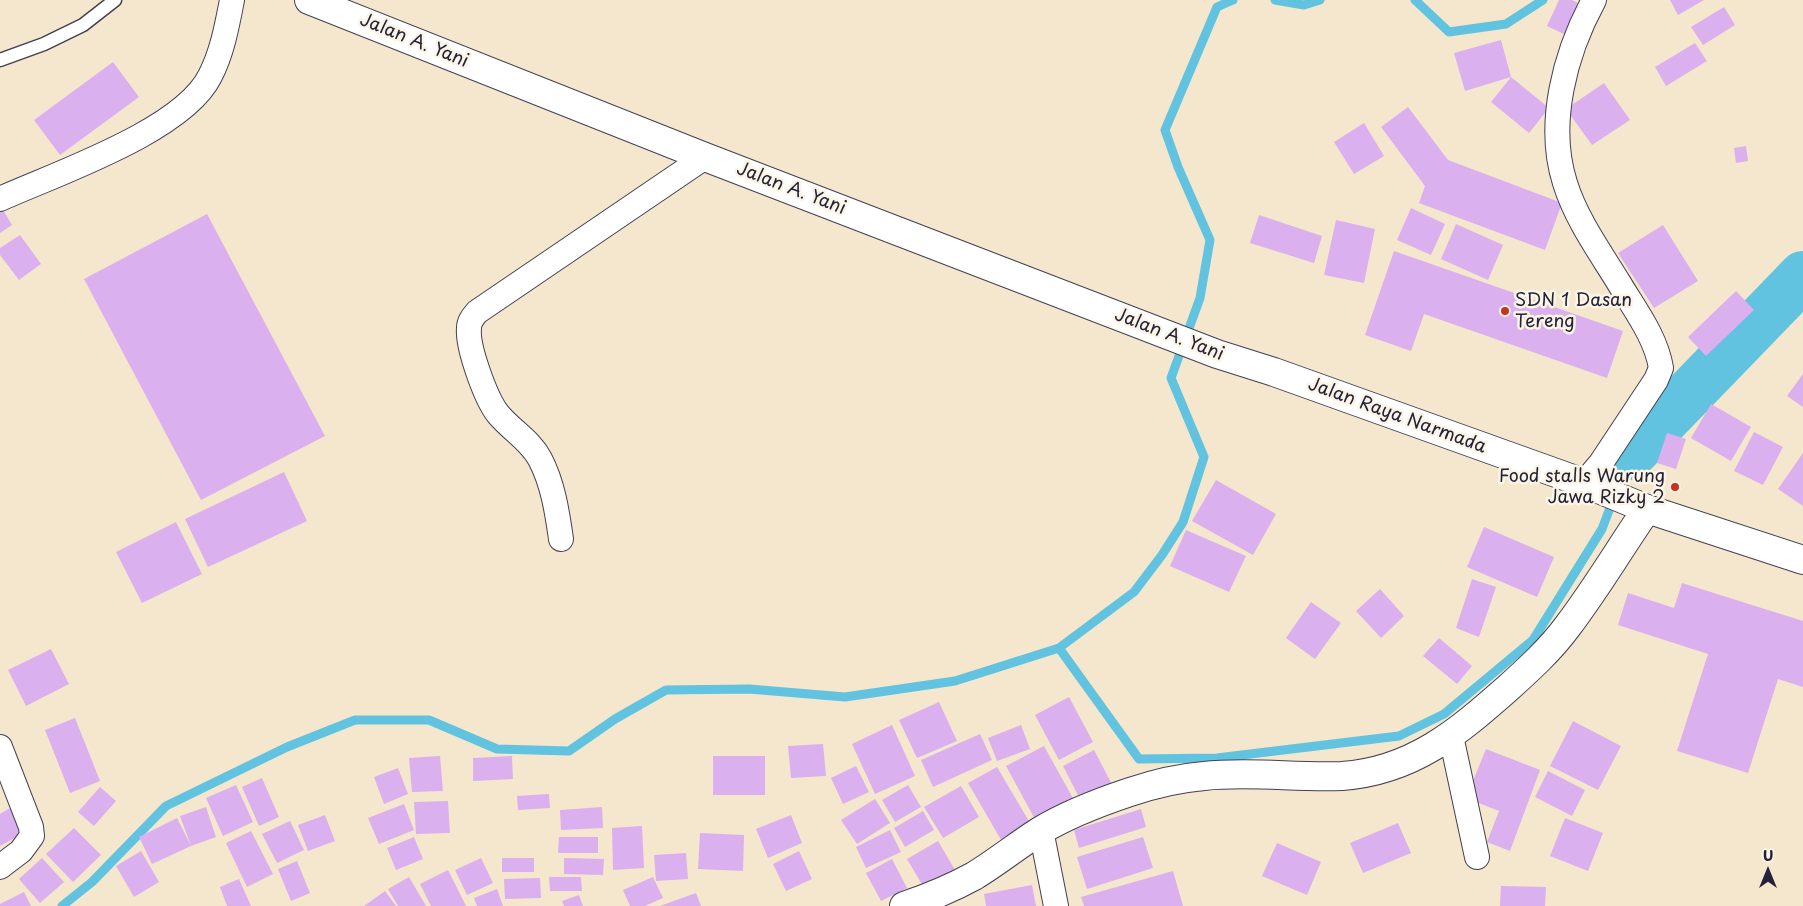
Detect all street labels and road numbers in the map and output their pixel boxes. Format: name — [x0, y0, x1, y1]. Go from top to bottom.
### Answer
street label: Jalan A. Yani — [357, 9, 471, 73]
street label: Jalan A. Yani — [733, 158, 849, 220]
street label: Jalan A. Yani — [1111, 304, 1227, 366]
street label: Jalan Raya Narmada — [1305, 374, 1489, 458]

